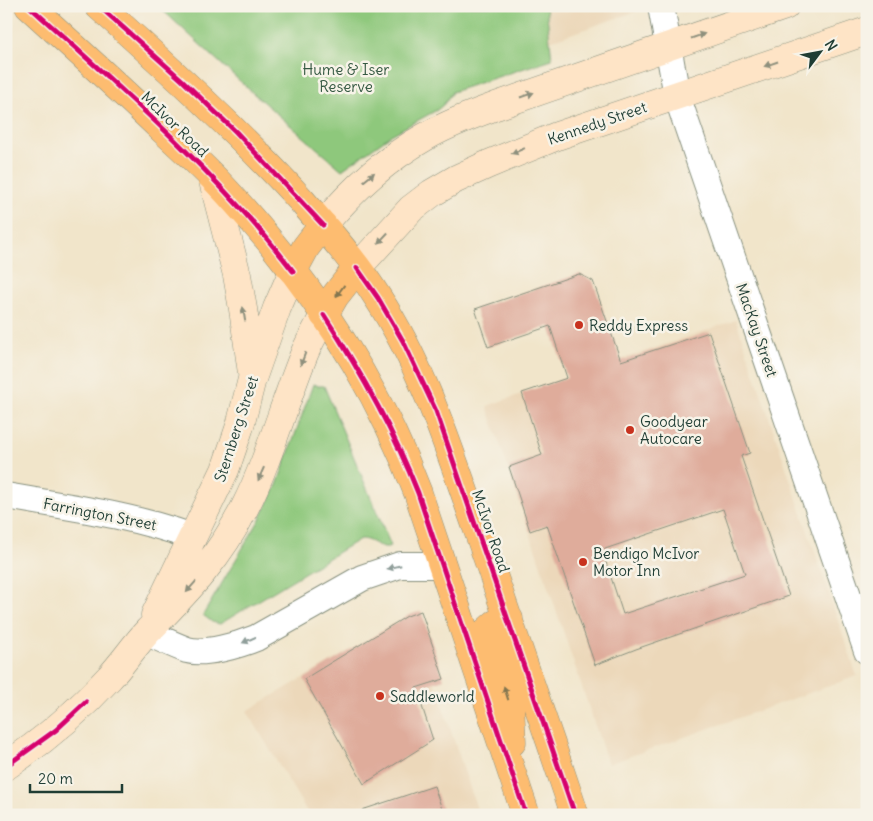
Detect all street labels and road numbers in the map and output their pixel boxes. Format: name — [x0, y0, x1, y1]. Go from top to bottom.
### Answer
street label: McIvor Road — [137, 87, 213, 161]
street label: Kennedy Street — [545, 97, 649, 149]
street label: MacKay Street — [732, 281, 782, 379]
street label: Sternberg Street — [210, 374, 262, 484]
street label: McIvor Road — [468, 487, 514, 575]
street label: Farrington Street — [42, 494, 158, 534]

